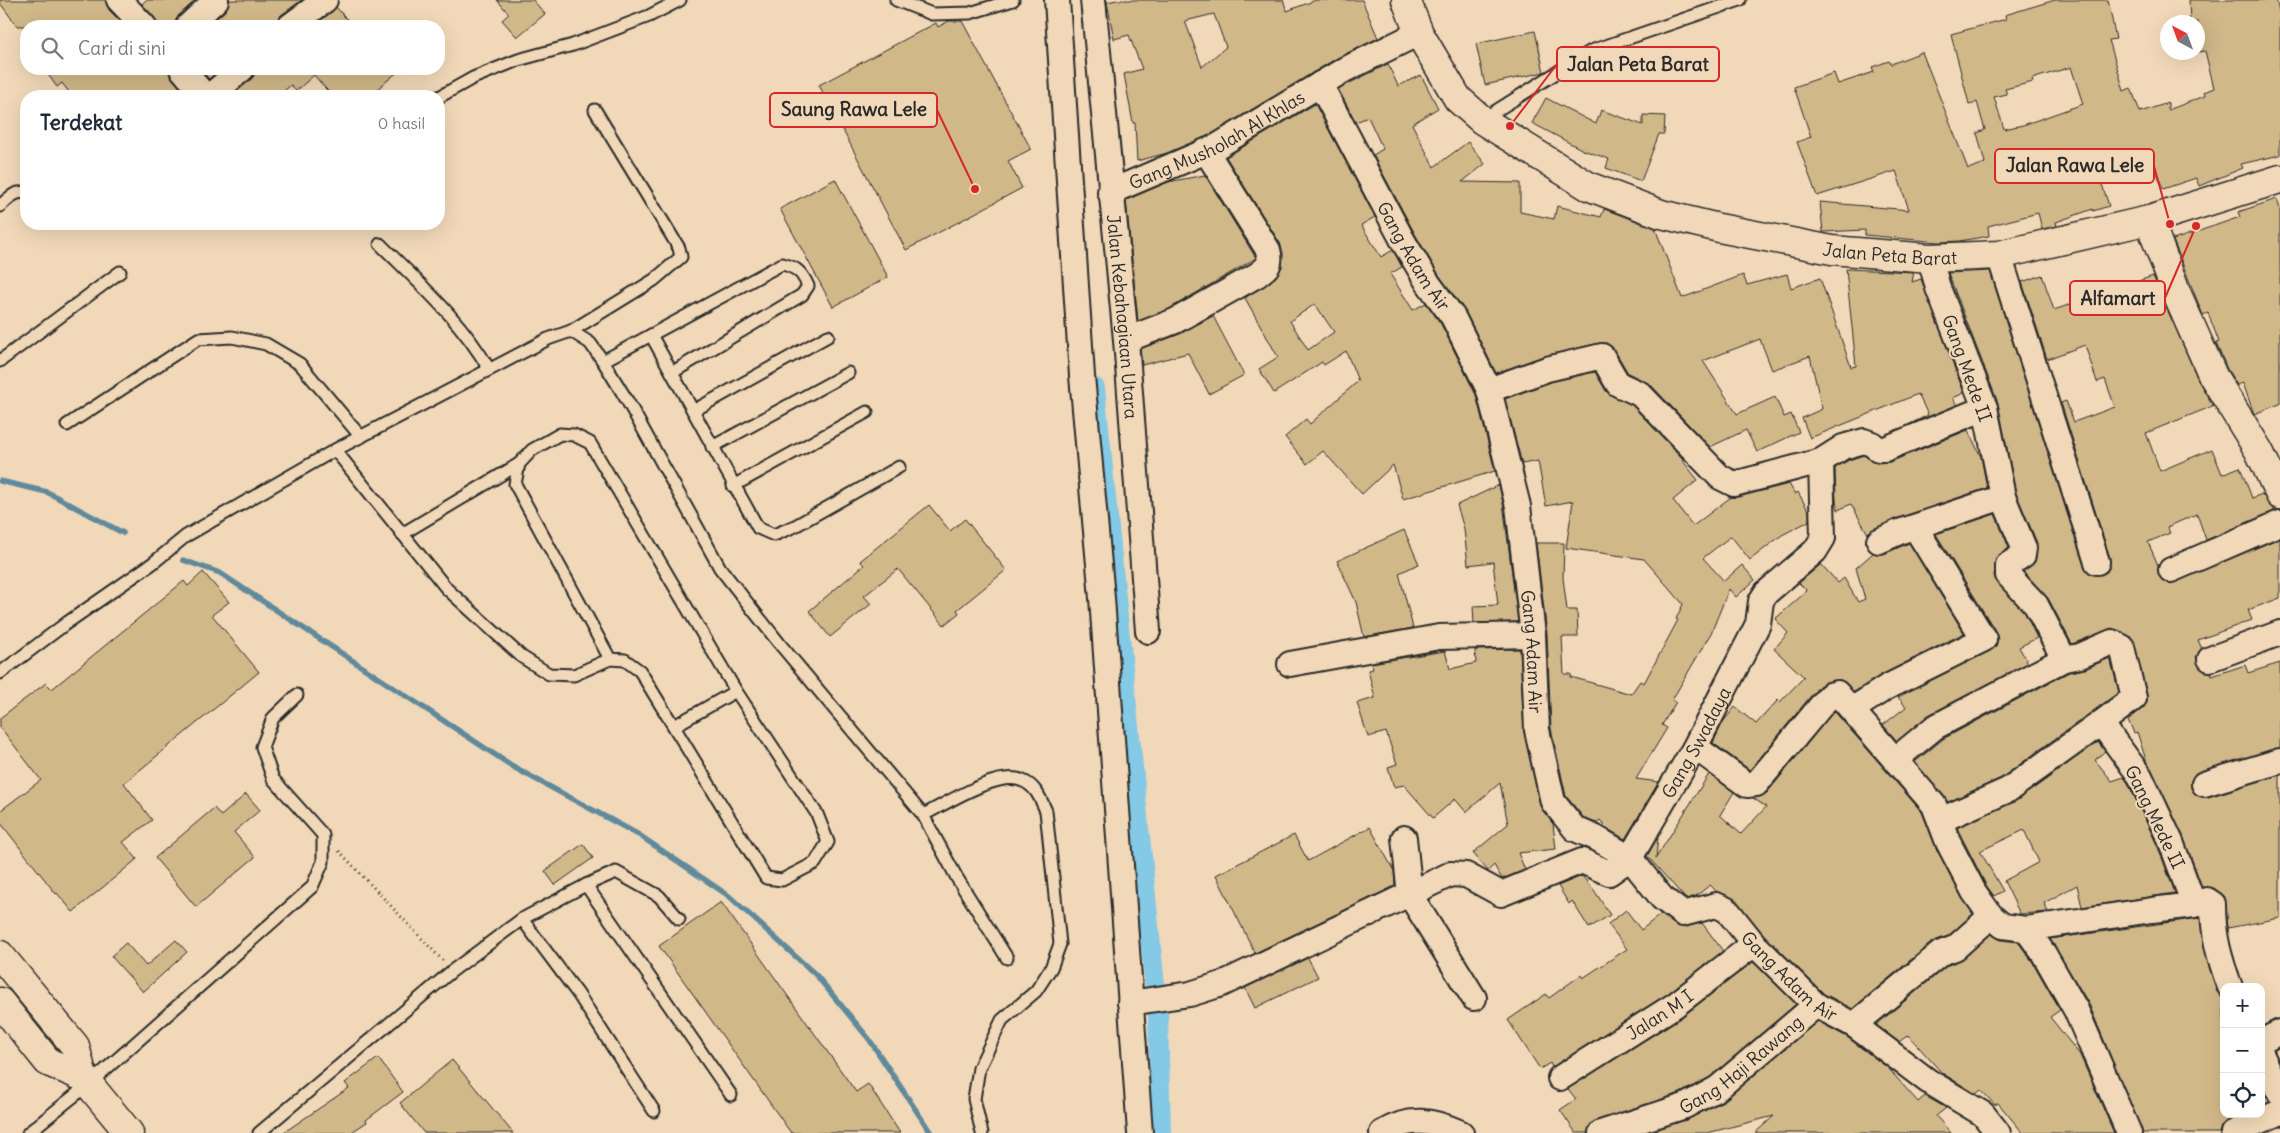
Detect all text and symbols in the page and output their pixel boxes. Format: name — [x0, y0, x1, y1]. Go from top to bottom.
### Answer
north arrow — [2160, 15, 2205, 60]
search box — [20, 20, 445, 75]
icon: search — [38, 34, 66, 62]
text: Cari di sini — [78, 36, 166, 60]
callout: Jalan Peta Barat — [1557, 47, 1719, 81]
text: Jalan Peta Barat — [1567, 52, 1710, 76]
street label: Gang Musholah Al Khlas — [1125, 85, 1309, 194]
callout: Saung Rawa Lele — [770, 93, 937, 127]
text: Saung Rawa Lele — [781, 97, 927, 121]
text: Terdekat — [40, 109, 122, 136]
text: 0 hasil — [378, 113, 425, 133]
callout: Jalan Rawa Lele — [1995, 149, 2154, 183]
text: Jalan Rawa Lele — [2006, 153, 2144, 177]
street label: Gang Adam Air — [1373, 197, 1456, 316]
street label: Jalan Kebahagiaan Utara — [1102, 213, 1143, 420]
street label: Jalan Peta Barat — [1821, 237, 1958, 270]
callout: Alfamart — [2070, 281, 2165, 315]
text: Alfamart — [2081, 286, 2156, 310]
street label: Gang Mede II — [1937, 311, 1997, 425]
street label: Gang Adam Air — [1516, 589, 1548, 714]
street label: Gang Swadaya — [1656, 683, 1735, 802]
street label: Gang Mede II — [2120, 761, 2190, 873]
street label: Gang Adam Air — [1737, 926, 1842, 1026]
map controls — [2220, 983, 2265, 1118]
button: + — [2220, 983, 2265, 1028]
street label: Jalan M I — [1622, 984, 1697, 1045]
street label: Gang Haji Rawang — [1675, 1010, 1807, 1119]
button: − — [2220, 1028, 2265, 1073]
button: locate — [2220, 1073, 2265, 1118]

